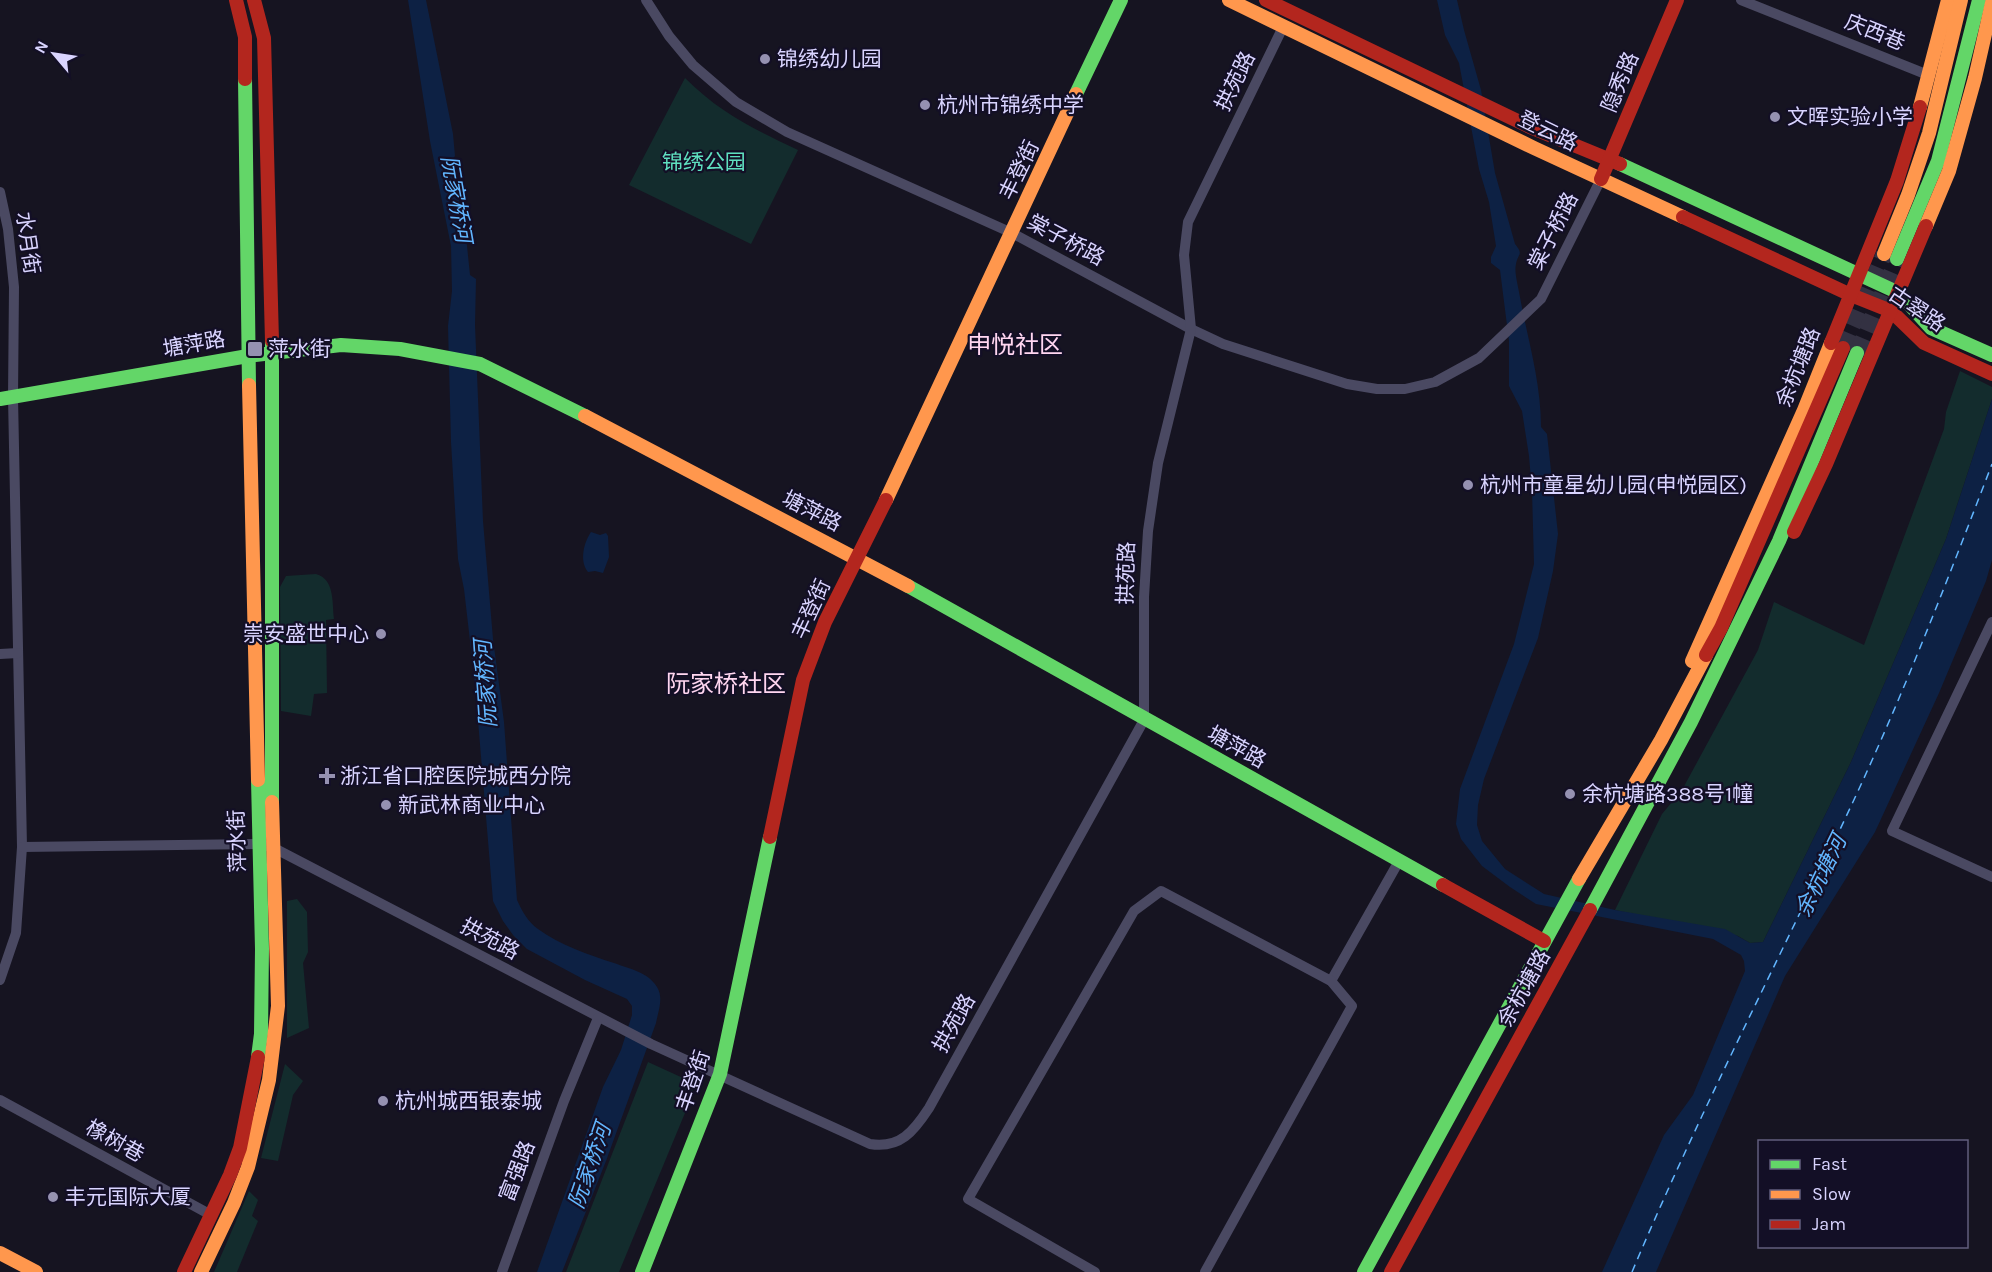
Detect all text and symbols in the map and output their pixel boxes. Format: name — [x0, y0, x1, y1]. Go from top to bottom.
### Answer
street label: 庆西巷 — [1841, 9, 1909, 55]
north arrow — [24, 24, 84, 84]
text: N — [30, 37, 52, 57]
place label: 锦绣幼儿园 — [777, 47, 882, 71]
street label: 拱苑路 — [1210, 47, 1260, 115]
street label: 隐秀路 — [1597, 48, 1643, 116]
marker: 锦绣幼儿园 — [758, 52, 772, 66]
place label: 杭州市锦绣中学 — [937, 93, 1084, 117]
marker: 杭州市锦绣中学 — [918, 98, 932, 112]
place label: 文晖实验小学 — [1787, 105, 1913, 129]
street label: 登云路 — [1514, 106, 1582, 156]
marker: 文晖实验小学 — [1768, 110, 1782, 124]
street label: 丰登街 — [994, 136, 1044, 204]
park label: 锦绣公园 — [662, 150, 746, 174]
water label: 阮家桥河 — [436, 153, 477, 249]
street label: 棠子桥路 — [1523, 188, 1583, 274]
street label: 水月街 — [12, 210, 44, 276]
street label: 棠子桥路 — [1023, 210, 1109, 270]
street label: 古翠路 — [1884, 281, 1950, 337]
street label: 余杭塘路 — [1771, 324, 1825, 410]
street label: 塘萍路 — [161, 327, 227, 361]
district label: 申悦社区 — [967, 331, 1063, 359]
place label: 萍水街 — [268, 337, 331, 361]
marker: 萍水街 — [246, 340, 264, 358]
place label: 杭州市童星幼儿园(申悦园区) — [1480, 473, 1747, 497]
marker: 杭州市童星幼儿园(申悦园区) — [1461, 478, 1475, 492]
street label: 塘萍路 — [778, 486, 846, 536]
street label: 拱苑路 — [1113, 541, 1139, 605]
street label: 丰登街 — [787, 575, 835, 643]
place label: 崇安盛世中心 — [243, 622, 369, 646]
marker: 崇安盛世中心 — [374, 627, 388, 641]
water label: 阮家桥河 — [470, 635, 502, 729]
district label: 阮家桥社区 — [666, 670, 786, 698]
street label: 塘萍路 — [1204, 721, 1270, 773]
place label: 浙江省口腔医院城西分院 — [340, 764, 571, 788]
marker: 浙江省口腔医院城西分院 — [318, 767, 336, 785]
place label: 余杭塘路388号1幢 — [1582, 782, 1753, 806]
marker: 余杭塘路388号1幢 — [1563, 787, 1577, 801]
place label: 新武林商业中心 — [398, 793, 545, 817]
marker: 新武林商业中心 — [379, 798, 393, 812]
street label: 萍水街 — [224, 809, 250, 873]
water label: 余杭塘河 — [1790, 827, 1854, 921]
street label: 拱苑路 — [457, 914, 523, 964]
street label: 余杭塘路 — [1493, 945, 1555, 1031]
street label: 拱苑路 — [928, 990, 980, 1056]
street label: 丰登街 — [671, 1047, 715, 1115]
place label: 杭州城西银泰城 — [395, 1089, 542, 1113]
marker: 杭州城西银泰城 — [376, 1094, 390, 1108]
street label: 橡树巷 — [82, 1115, 148, 1167]
water label: 阮家桥河 — [563, 1116, 618, 1212]
street label: 富强路 — [495, 1137, 539, 1205]
legend — [1758, 1140, 1968, 1248]
text: Fast — [1812, 1153, 1847, 1175]
text: Slow — [1812, 1183, 1851, 1205]
place label: 丰元国际大厦 — [65, 1185, 191, 1209]
marker: 丰元国际大厦 — [46, 1190, 60, 1204]
text: Jam — [1812, 1213, 1846, 1235]

